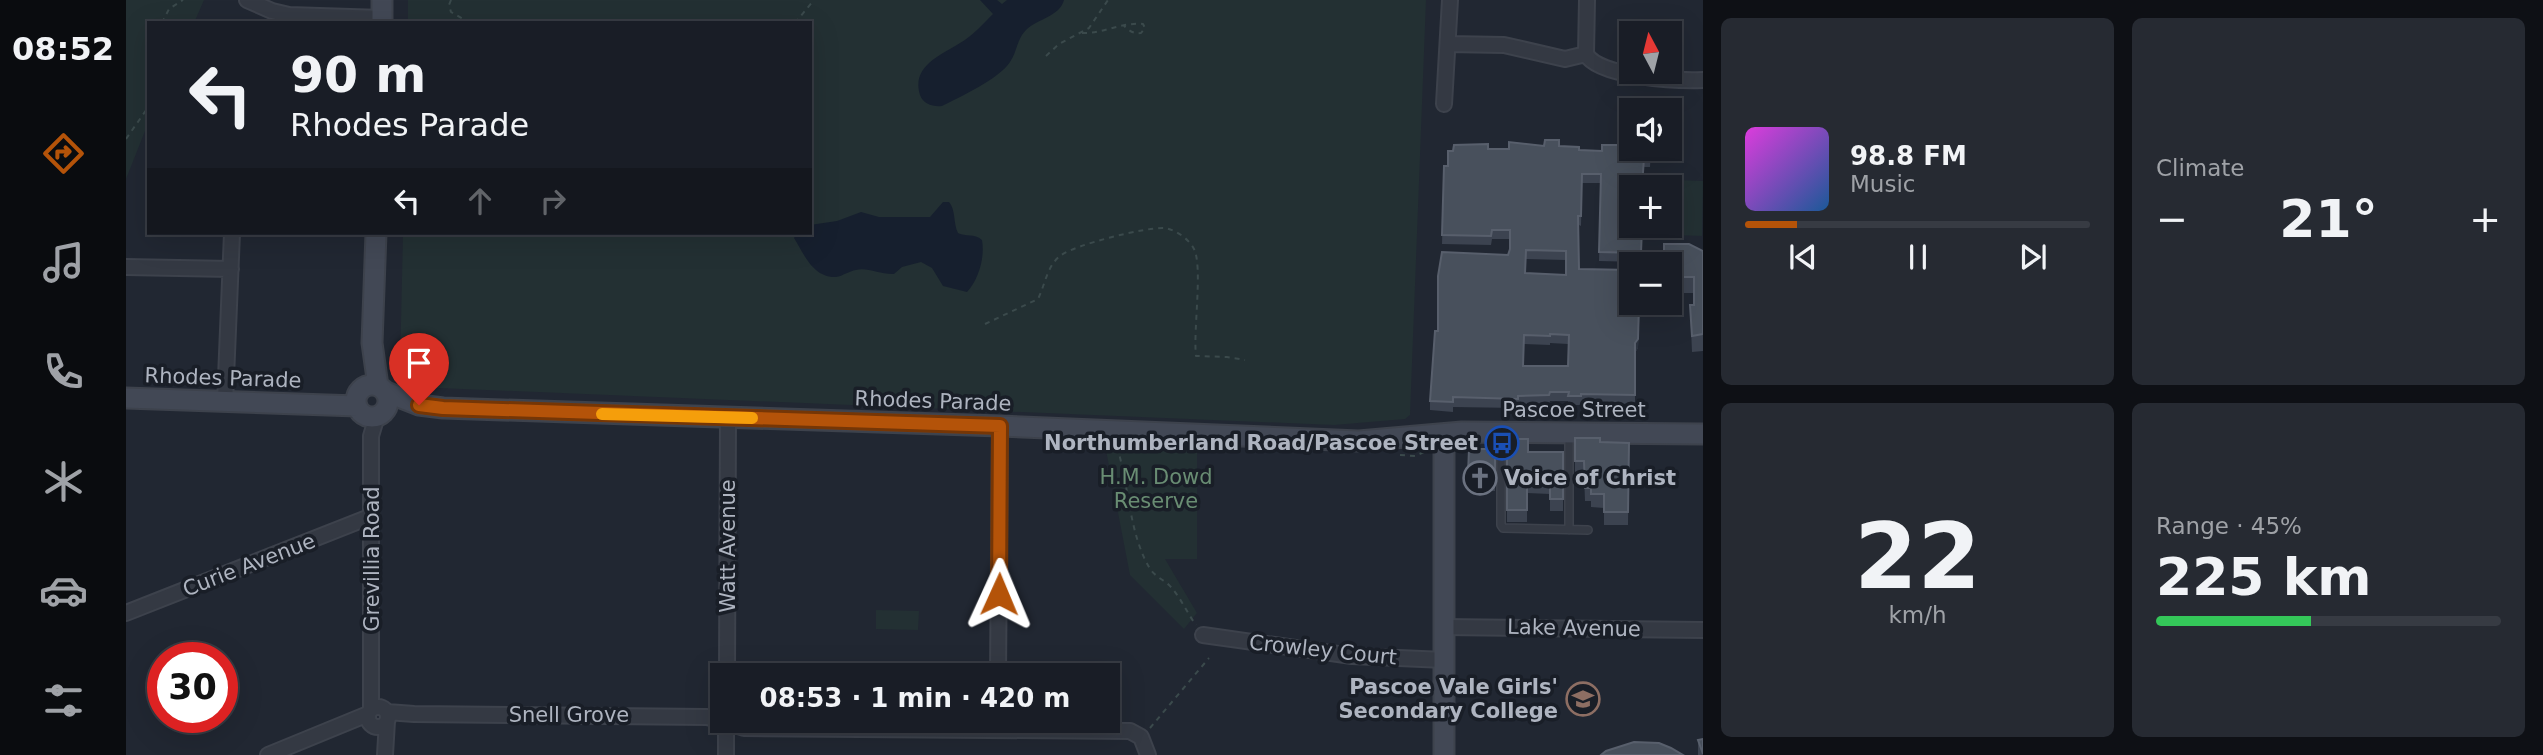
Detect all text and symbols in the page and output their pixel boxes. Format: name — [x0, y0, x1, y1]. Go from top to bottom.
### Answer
north arrow — [1619, 21, 1682, 84]
map controls — [1619, 21, 1682, 315]
text: 08:52 — [12, 30, 114, 68]
text: 90 m — [290, 47, 426, 104]
icon: left — [175, 49, 266, 140]
button: sound — [1619, 98, 1682, 161]
text: Rhodes Parade — [290, 106, 529, 144]
icon: directions — [39, 129, 88, 178]
text: 98.8 FM — [1850, 141, 1967, 171]
text: Climate — [2156, 155, 2245, 181]
text: Music — [1850, 171, 1915, 197]
button: + — [1619, 175, 1682, 238]
icon: left — [388, 182, 426, 220]
icon: ahead — [461, 182, 499, 220]
icon: right — [534, 182, 572, 220]
text: 21° — [2279, 189, 2378, 249]
text: − — [2156, 197, 2188, 241]
text: + — [2469, 197, 2501, 241]
icon: music — [39, 238, 88, 287]
icon: previous — [1784, 238, 1822, 276]
icon: pause — [1899, 238, 1937, 276]
icon: next — [2014, 238, 2052, 276]
button: − — [1619, 252, 1682, 315]
pin — [389, 333, 449, 405]
icon: arrive — [400, 344, 438, 382]
icon: phone — [39, 347, 88, 396]
street label: Rhodes Parade — [144, 363, 302, 393]
street label: Rhodes Parade — [854, 386, 1012, 416]
street label: Pascoe Street — [1502, 398, 1646, 422]
bus stop icon: Northumberland Road/Pascoe Street — [1483, 424, 1521, 462]
place label: Northumberland Road/Pascoe Street — [1044, 431, 1478, 455]
icon: climate — [39, 457, 88, 506]
church icon: Voice of Christ — [1461, 459, 1499, 497]
park label: H.M. Dowd Reserve — [1099, 465, 1213, 513]
place label: Voice of Christ — [1504, 466, 1676, 490]
street label: Watt Avenue — [716, 479, 740, 613]
street label: Grevillia Road — [360, 486, 384, 632]
text: 22 — [1854, 504, 1981, 609]
text: Range · 45% — [2156, 513, 2302, 539]
street label: Curie Avenue — [179, 529, 319, 601]
text: 225 km — [2156, 547, 2371, 607]
position arrow — [962, 557, 1036, 631]
icon: car — [39, 566, 88, 615]
text: km/h — [1888, 602, 1947, 628]
street label: Lake Avenue — [1507, 615, 1641, 641]
street label: Crowley Court — [1248, 630, 1398, 670]
speed limit sign: 30 — [147, 642, 238, 733]
place label: Pascoe Vale Girls' Secondary College — [1338, 675, 1558, 723]
icon: filters — [39, 676, 88, 725]
school or university icon: Pascoe Vale Girls' Secondary College — [1564, 680, 1602, 718]
text: 08:53 · 1 min · 420 m — [760, 683, 1070, 713]
street label: Snell Grove — [509, 703, 629, 727]

